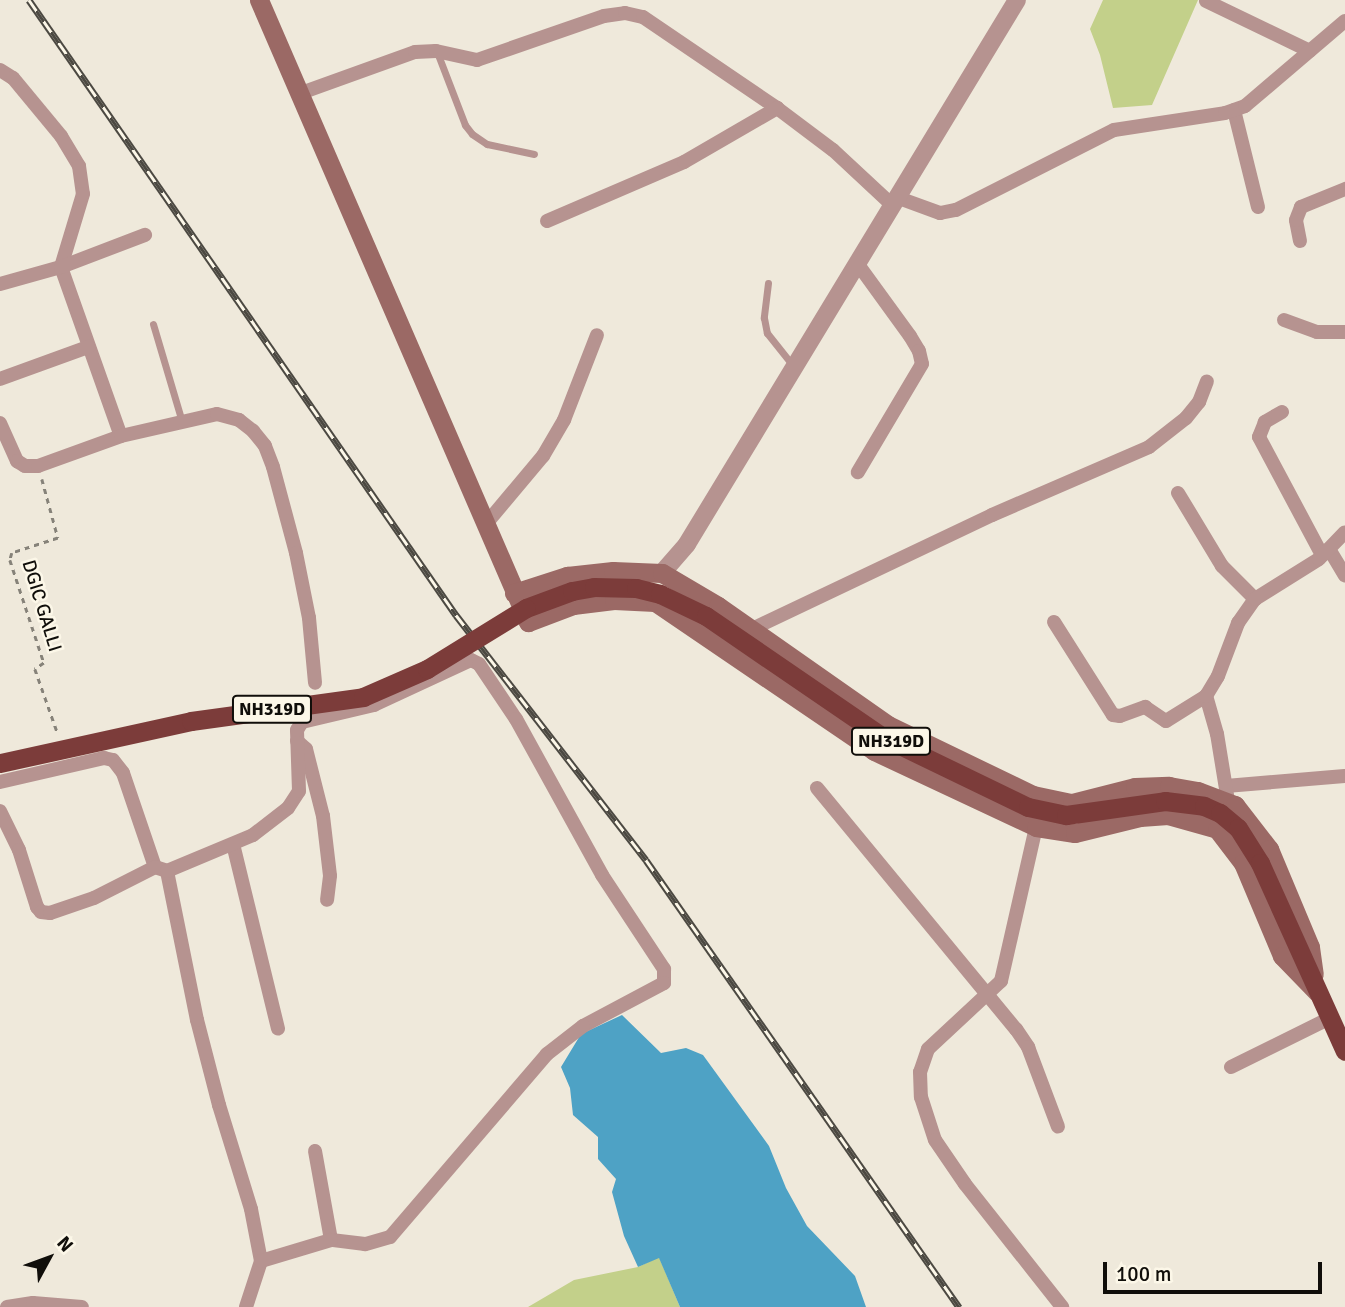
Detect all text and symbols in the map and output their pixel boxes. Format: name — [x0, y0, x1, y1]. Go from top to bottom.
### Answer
street label: DGIC GALLI — [16, 557, 66, 655]
road number: NH319D — [232, 694, 312, 724]
road number: NH319D — [851, 726, 931, 756]
north arrow — [14, 1223, 84, 1293]
text: N — [51, 1231, 78, 1257]
scale bar — [1107, 1248, 1326, 1292]
text: 100 m — [1116, 1261, 1171, 1287]

